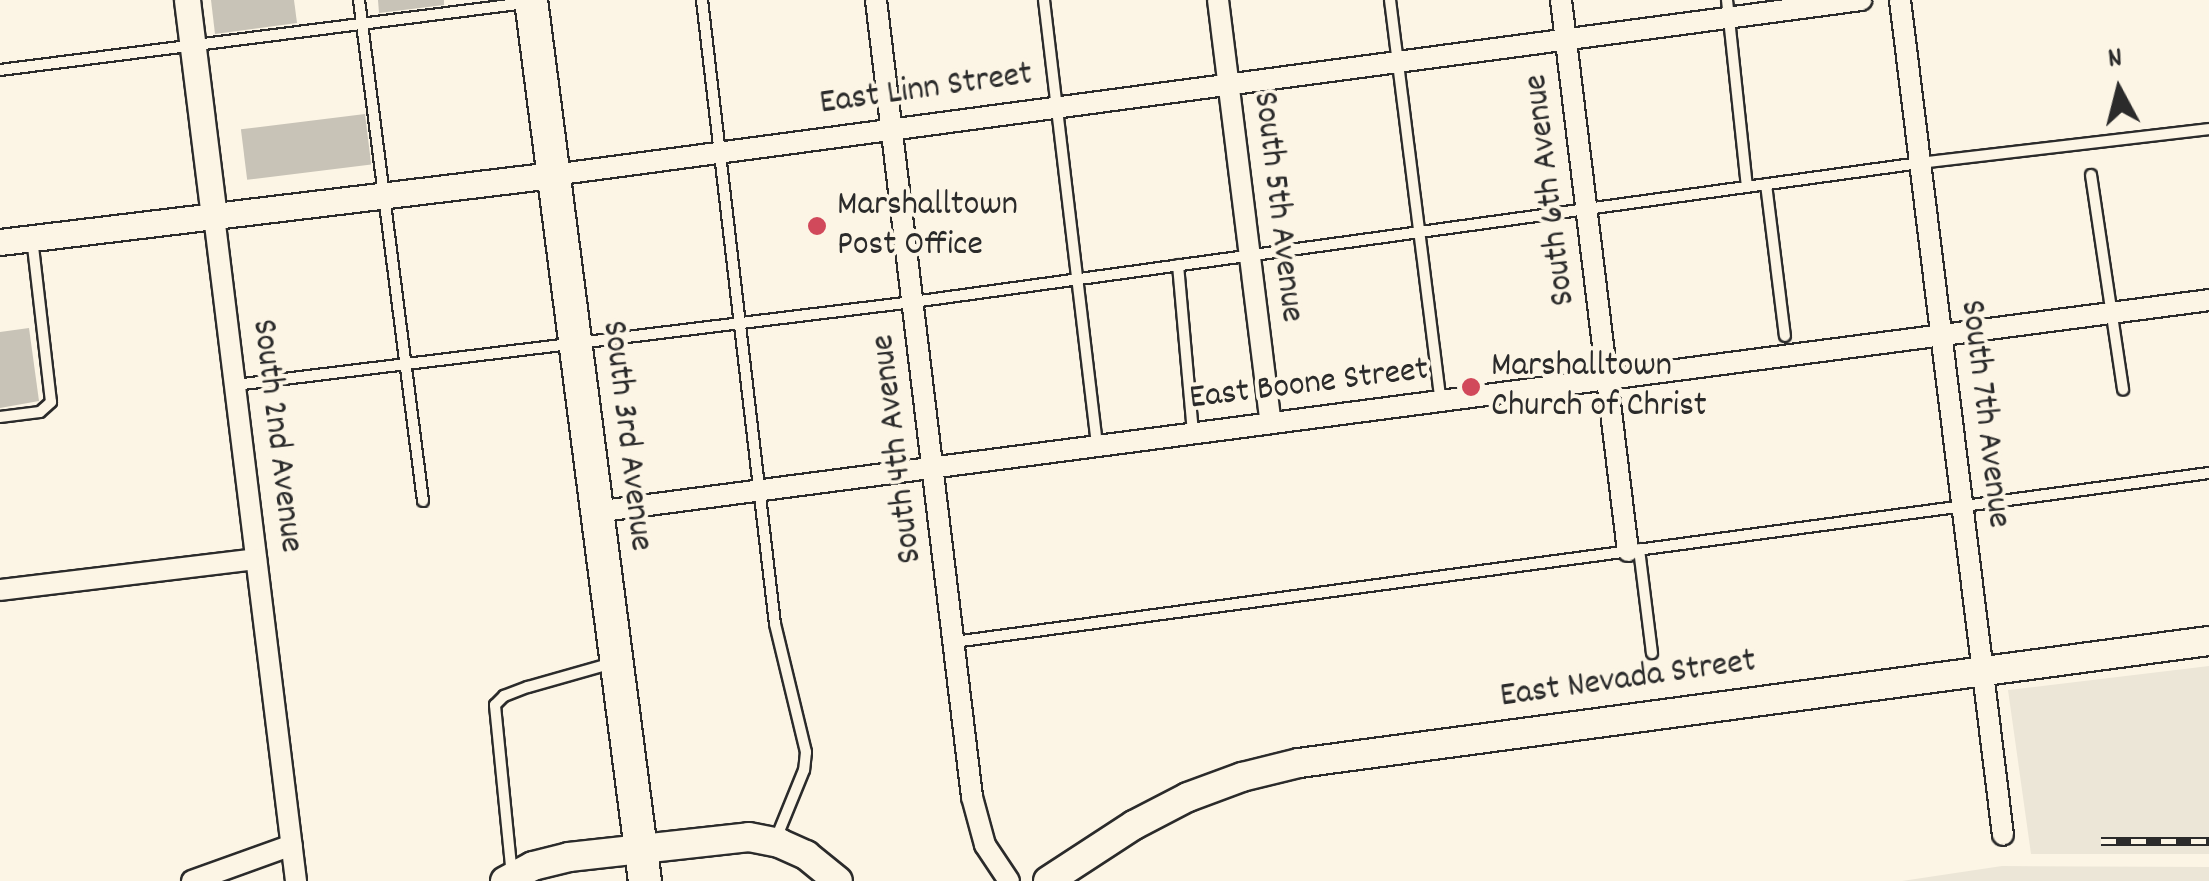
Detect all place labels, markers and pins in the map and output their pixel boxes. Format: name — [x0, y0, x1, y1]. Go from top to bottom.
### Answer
place label: Marshalltown Post Office — [837, 185, 1018, 267]
marker: Marshalltown Post Office — [806, 215, 828, 237]
place label: Marshalltown Church of Christ — [1491, 346, 1707, 428]
marker: Marshalltown Church of Christ — [1460, 376, 1482, 398]

